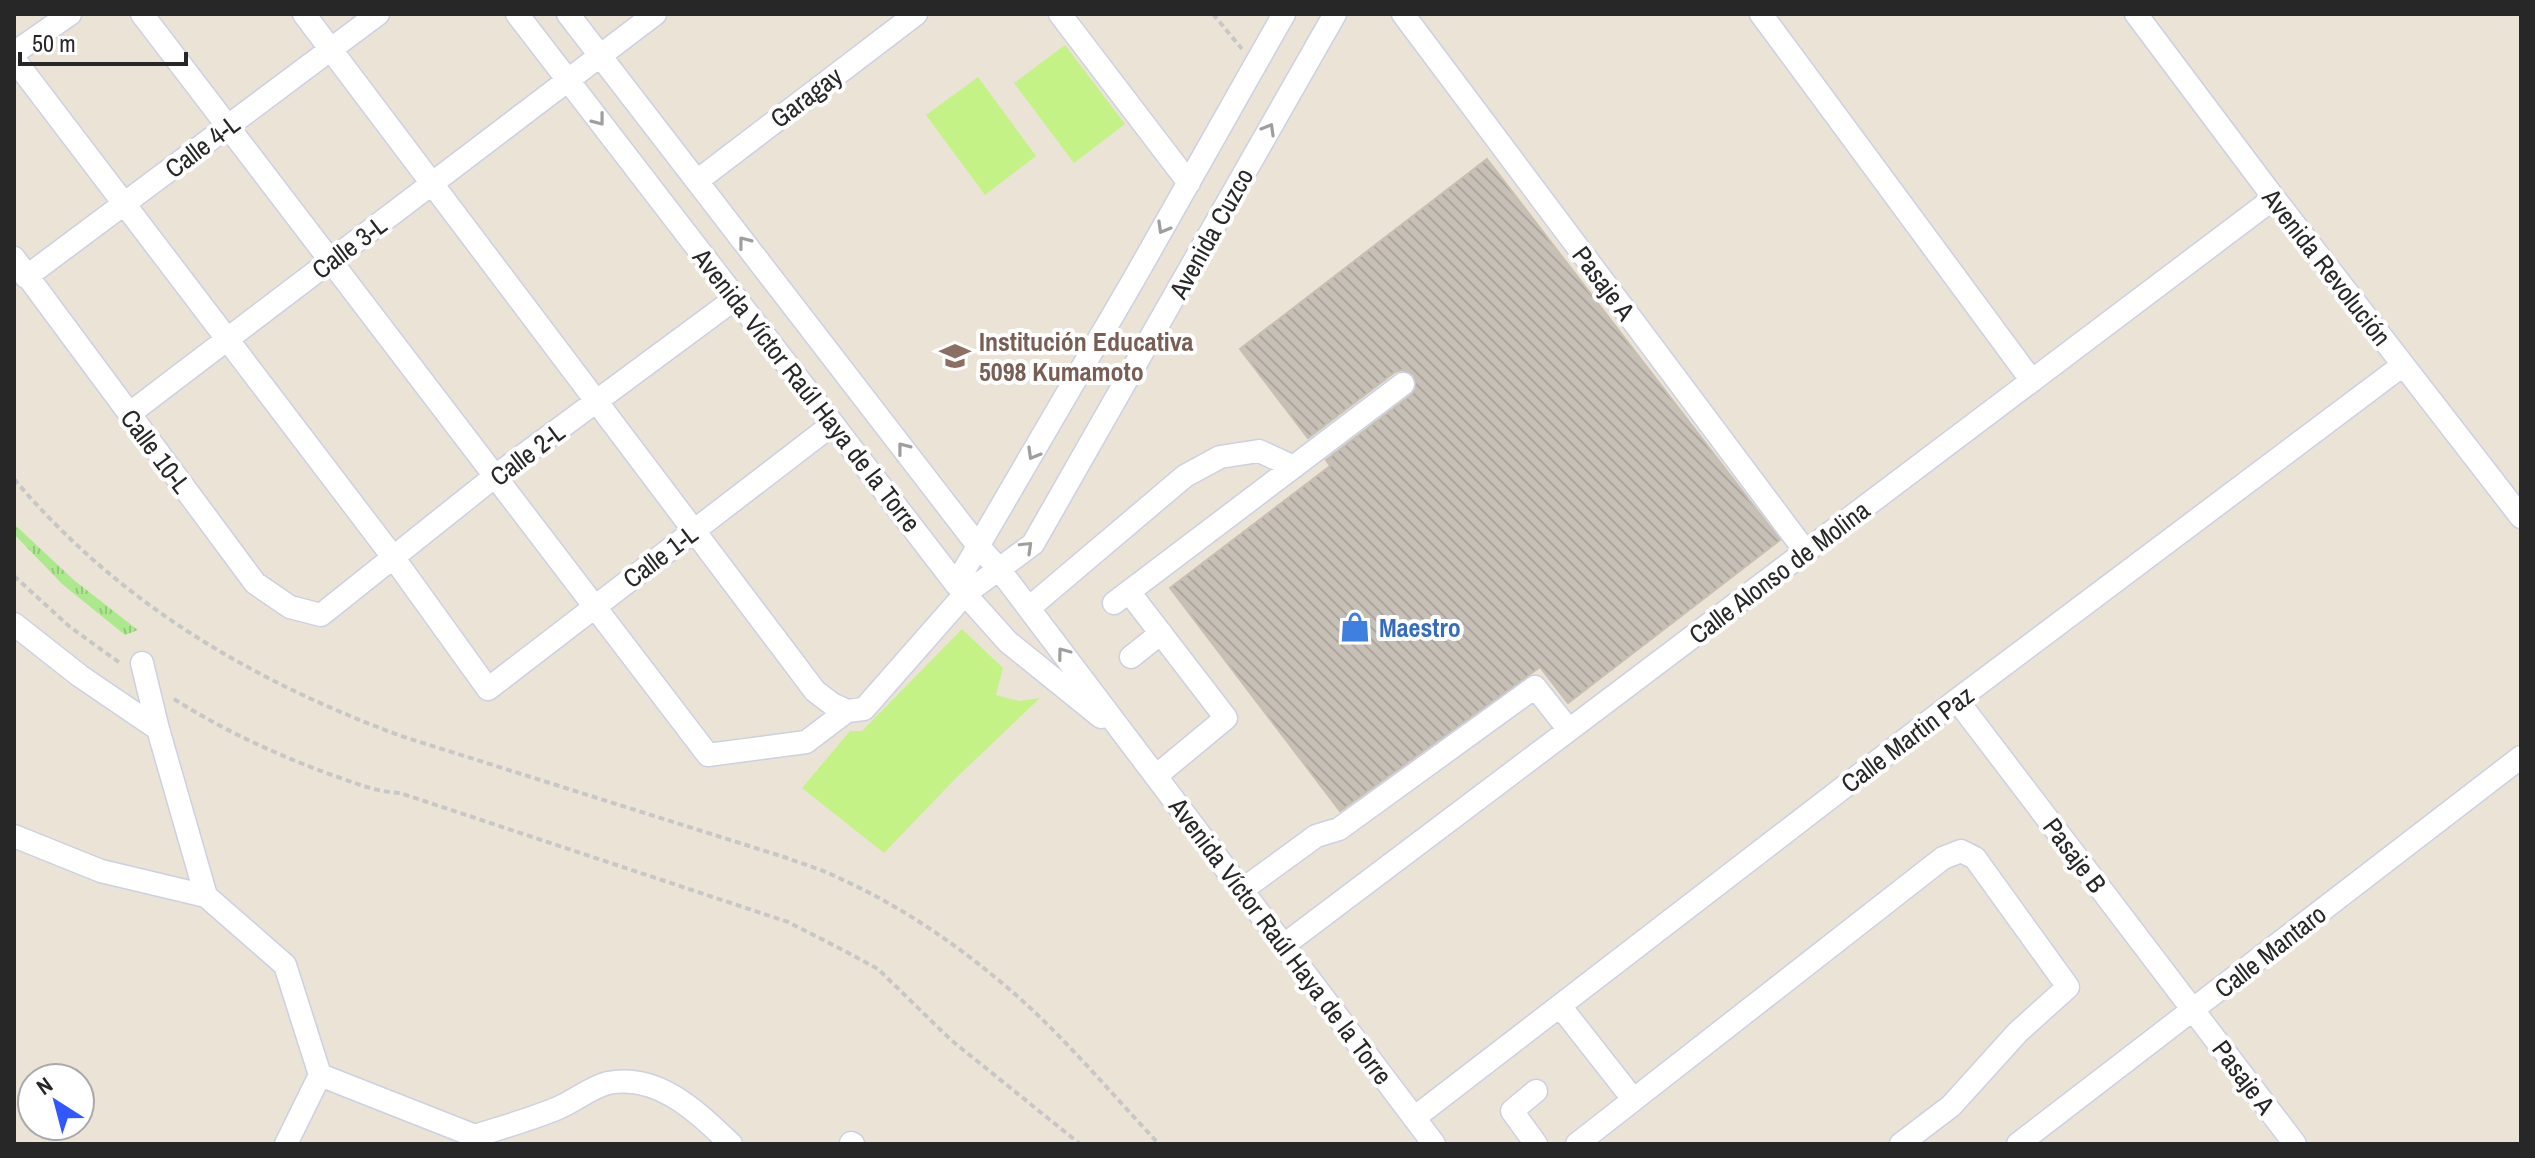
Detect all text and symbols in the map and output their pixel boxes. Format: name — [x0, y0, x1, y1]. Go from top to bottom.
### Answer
scale bar — [20, 16, 186, 66]
text: 50 m — [32, 27, 76, 59]
street label: Garagay — [763, 58, 849, 136]
street label: Calle 4-L — [157, 106, 247, 186]
one-way arrow — [590, 111, 604, 126]
one-way arrow — [1259, 123, 1275, 138]
street label: Avenida Cuzco — [1160, 161, 1261, 305]
street label: Avenida Revolución — [2254, 180, 2399, 353]
street label: Calle 3-L — [304, 207, 394, 287]
one-way arrow — [1157, 220, 1173, 234]
one-way arrow — [740, 236, 754, 251]
street label: Pasaje A — [1565, 239, 1644, 328]
street label: Avenida Víctor Raúl Haya de la Torre — [685, 240, 929, 539]
place label: Institución Educativa 5098 Kumamoto — [979, 324, 1194, 389]
school or university icon: Institución Educativa 5098 Kumamoto — [938, 339, 972, 373]
street label: Calle 10-L — [113, 402, 199, 500]
street label: Calle 2-L — [482, 414, 572, 494]
one-way arrow — [899, 442, 913, 457]
one-way arrow — [1027, 445, 1043, 460]
street label: Calle Alonso de Molina — [1681, 492, 1877, 652]
street label: Calle 1-L — [615, 516, 705, 596]
one-way arrow — [1018, 542, 1032, 557]
shop icon: Maestro — [1338, 610, 1372, 644]
place label: Maestro — [1379, 610, 1461, 645]
one-way arrow — [1058, 647, 1072, 662]
street label: Calle Martin Paz — [1834, 678, 1980, 800]
street label: Avenida Víctor Raúl Haya de la Torre — [1161, 790, 1401, 1092]
street label: Pasaje B — [2035, 810, 2115, 900]
street label: Calle Mantaro — [2207, 896, 2333, 1006]
street label: Pasaje A — [2205, 1033, 2284, 1122]
north arrow — [16, 1062, 96, 1142]
text: N — [30, 1070, 58, 1102]

